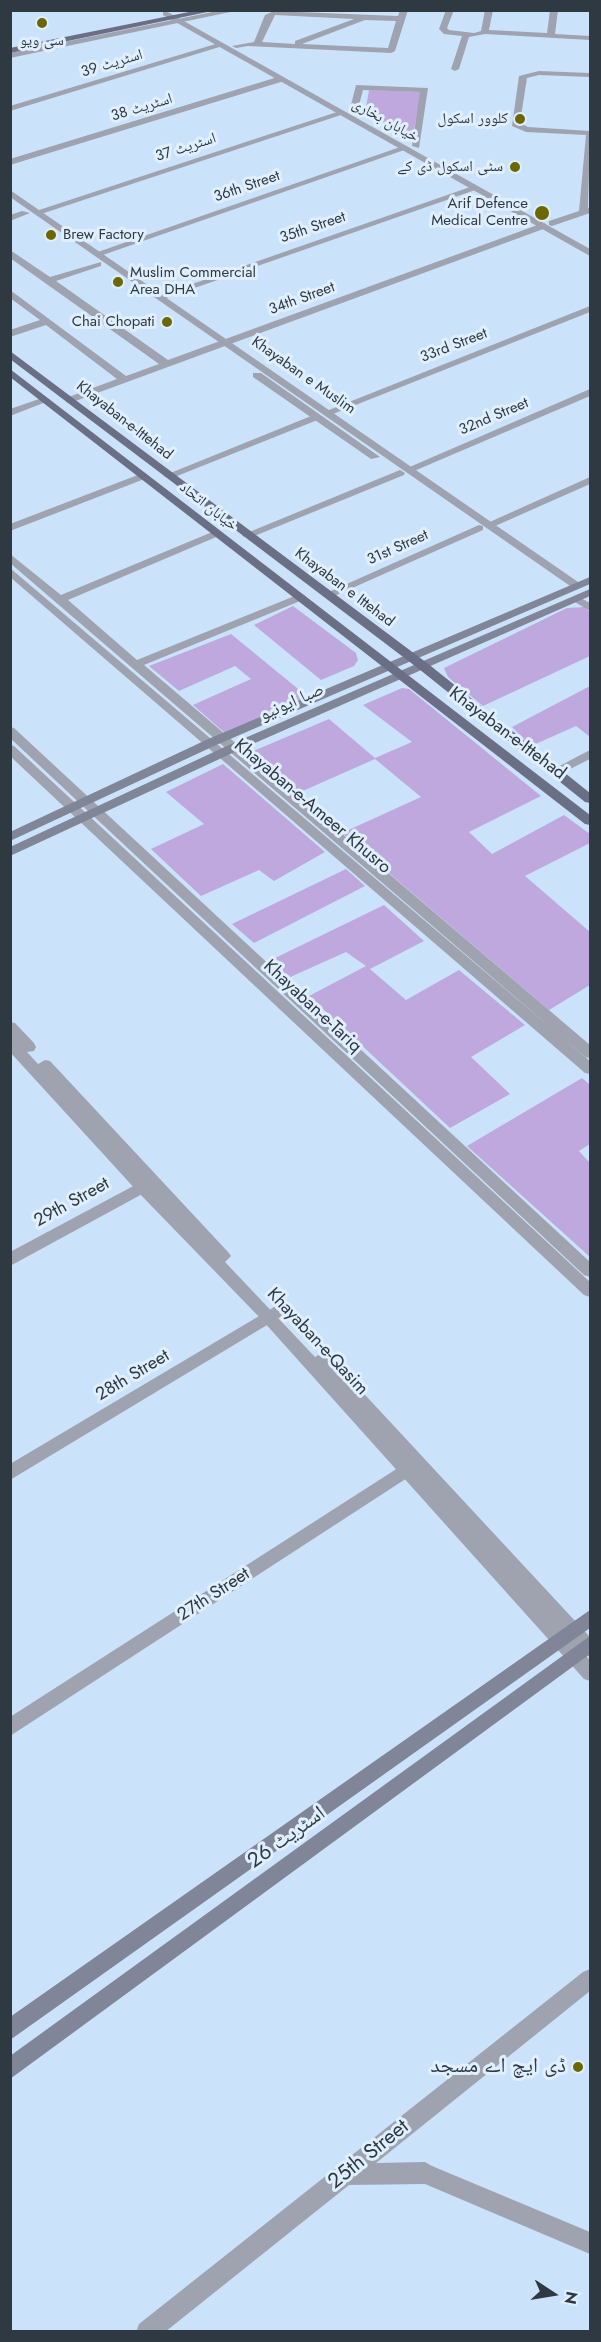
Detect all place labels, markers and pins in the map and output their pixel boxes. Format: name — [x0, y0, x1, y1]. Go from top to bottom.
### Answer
marker: سی ویو — [35, 16, 49, 30]
place label: سی ویو — [20, 32, 64, 50]
place label: کلوور اسکول — [438, 110, 508, 128]
marker: کلوور اسکول — [513, 112, 527, 126]
place label: سٹی اسکول ڈی کے — [398, 158, 503, 176]
marker: سٹی اسکول ڈی کے — [508, 160, 522, 174]
place label: Arif Defence Medical Centre — [431, 195, 528, 230]
marker: Arif Defence Medical Centre — [533, 204, 551, 222]
place label: Brew Factory — [63, 226, 144, 244]
marker: Brew Factory — [44, 228, 58, 242]
place label: Muslim Commercial Area DHA — [130, 264, 256, 299]
marker: Muslim Commercial Area DHA — [111, 275, 125, 289]
place label: Chai Chopati — [72, 313, 155, 331]
marker: Chai Chopati — [160, 315, 174, 329]
place label: ڈی ایچ اے مسجد — [431, 2054, 566, 2080]
marker: ڈی ایچ اے مسجد — [571, 2060, 585, 2074]

